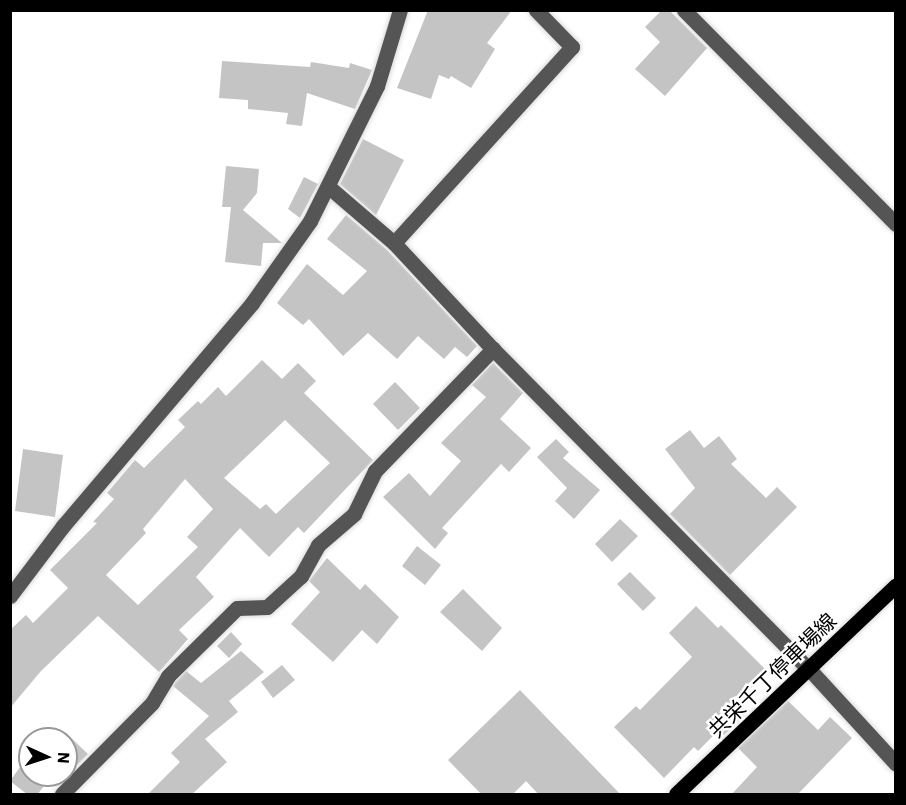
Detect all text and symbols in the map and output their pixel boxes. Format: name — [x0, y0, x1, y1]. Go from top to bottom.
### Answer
street label: 共栄千丁停車場線 — [703, 608, 841, 742]
north arrow — [18, 727, 78, 787]
text: N — [54, 752, 74, 764]

